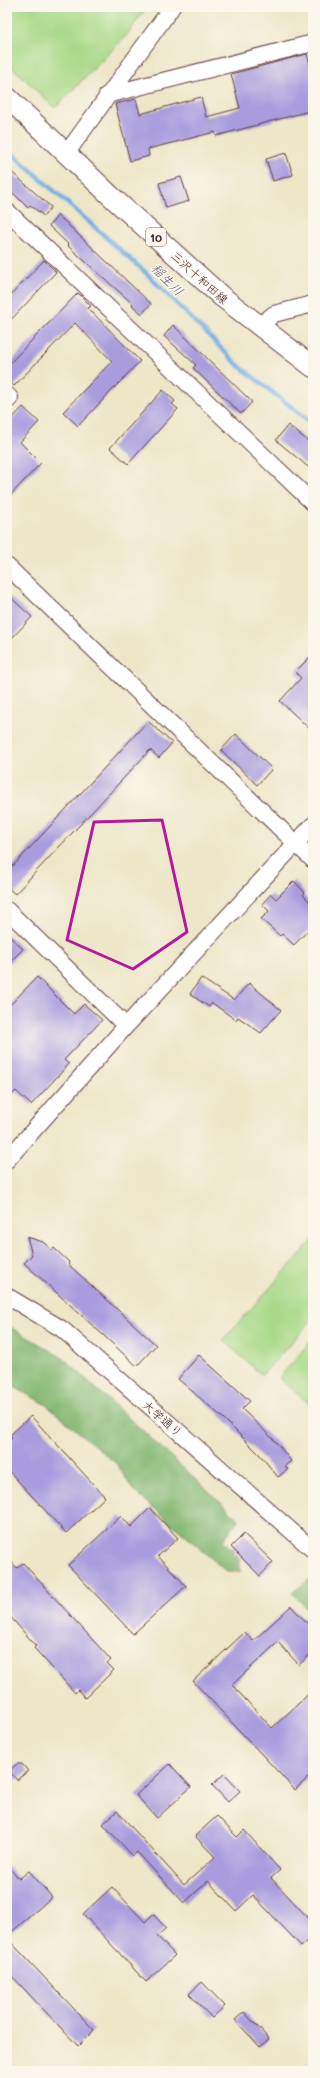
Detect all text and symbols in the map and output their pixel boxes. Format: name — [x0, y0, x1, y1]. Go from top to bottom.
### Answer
road number: 10 — [146, 228, 166, 246]
street label: 三沢十和田線 — [168, 247, 232, 307]
water label: 稲生川 — [148, 259, 188, 299]
street label: 大学通り — [140, 1396, 186, 1440]

